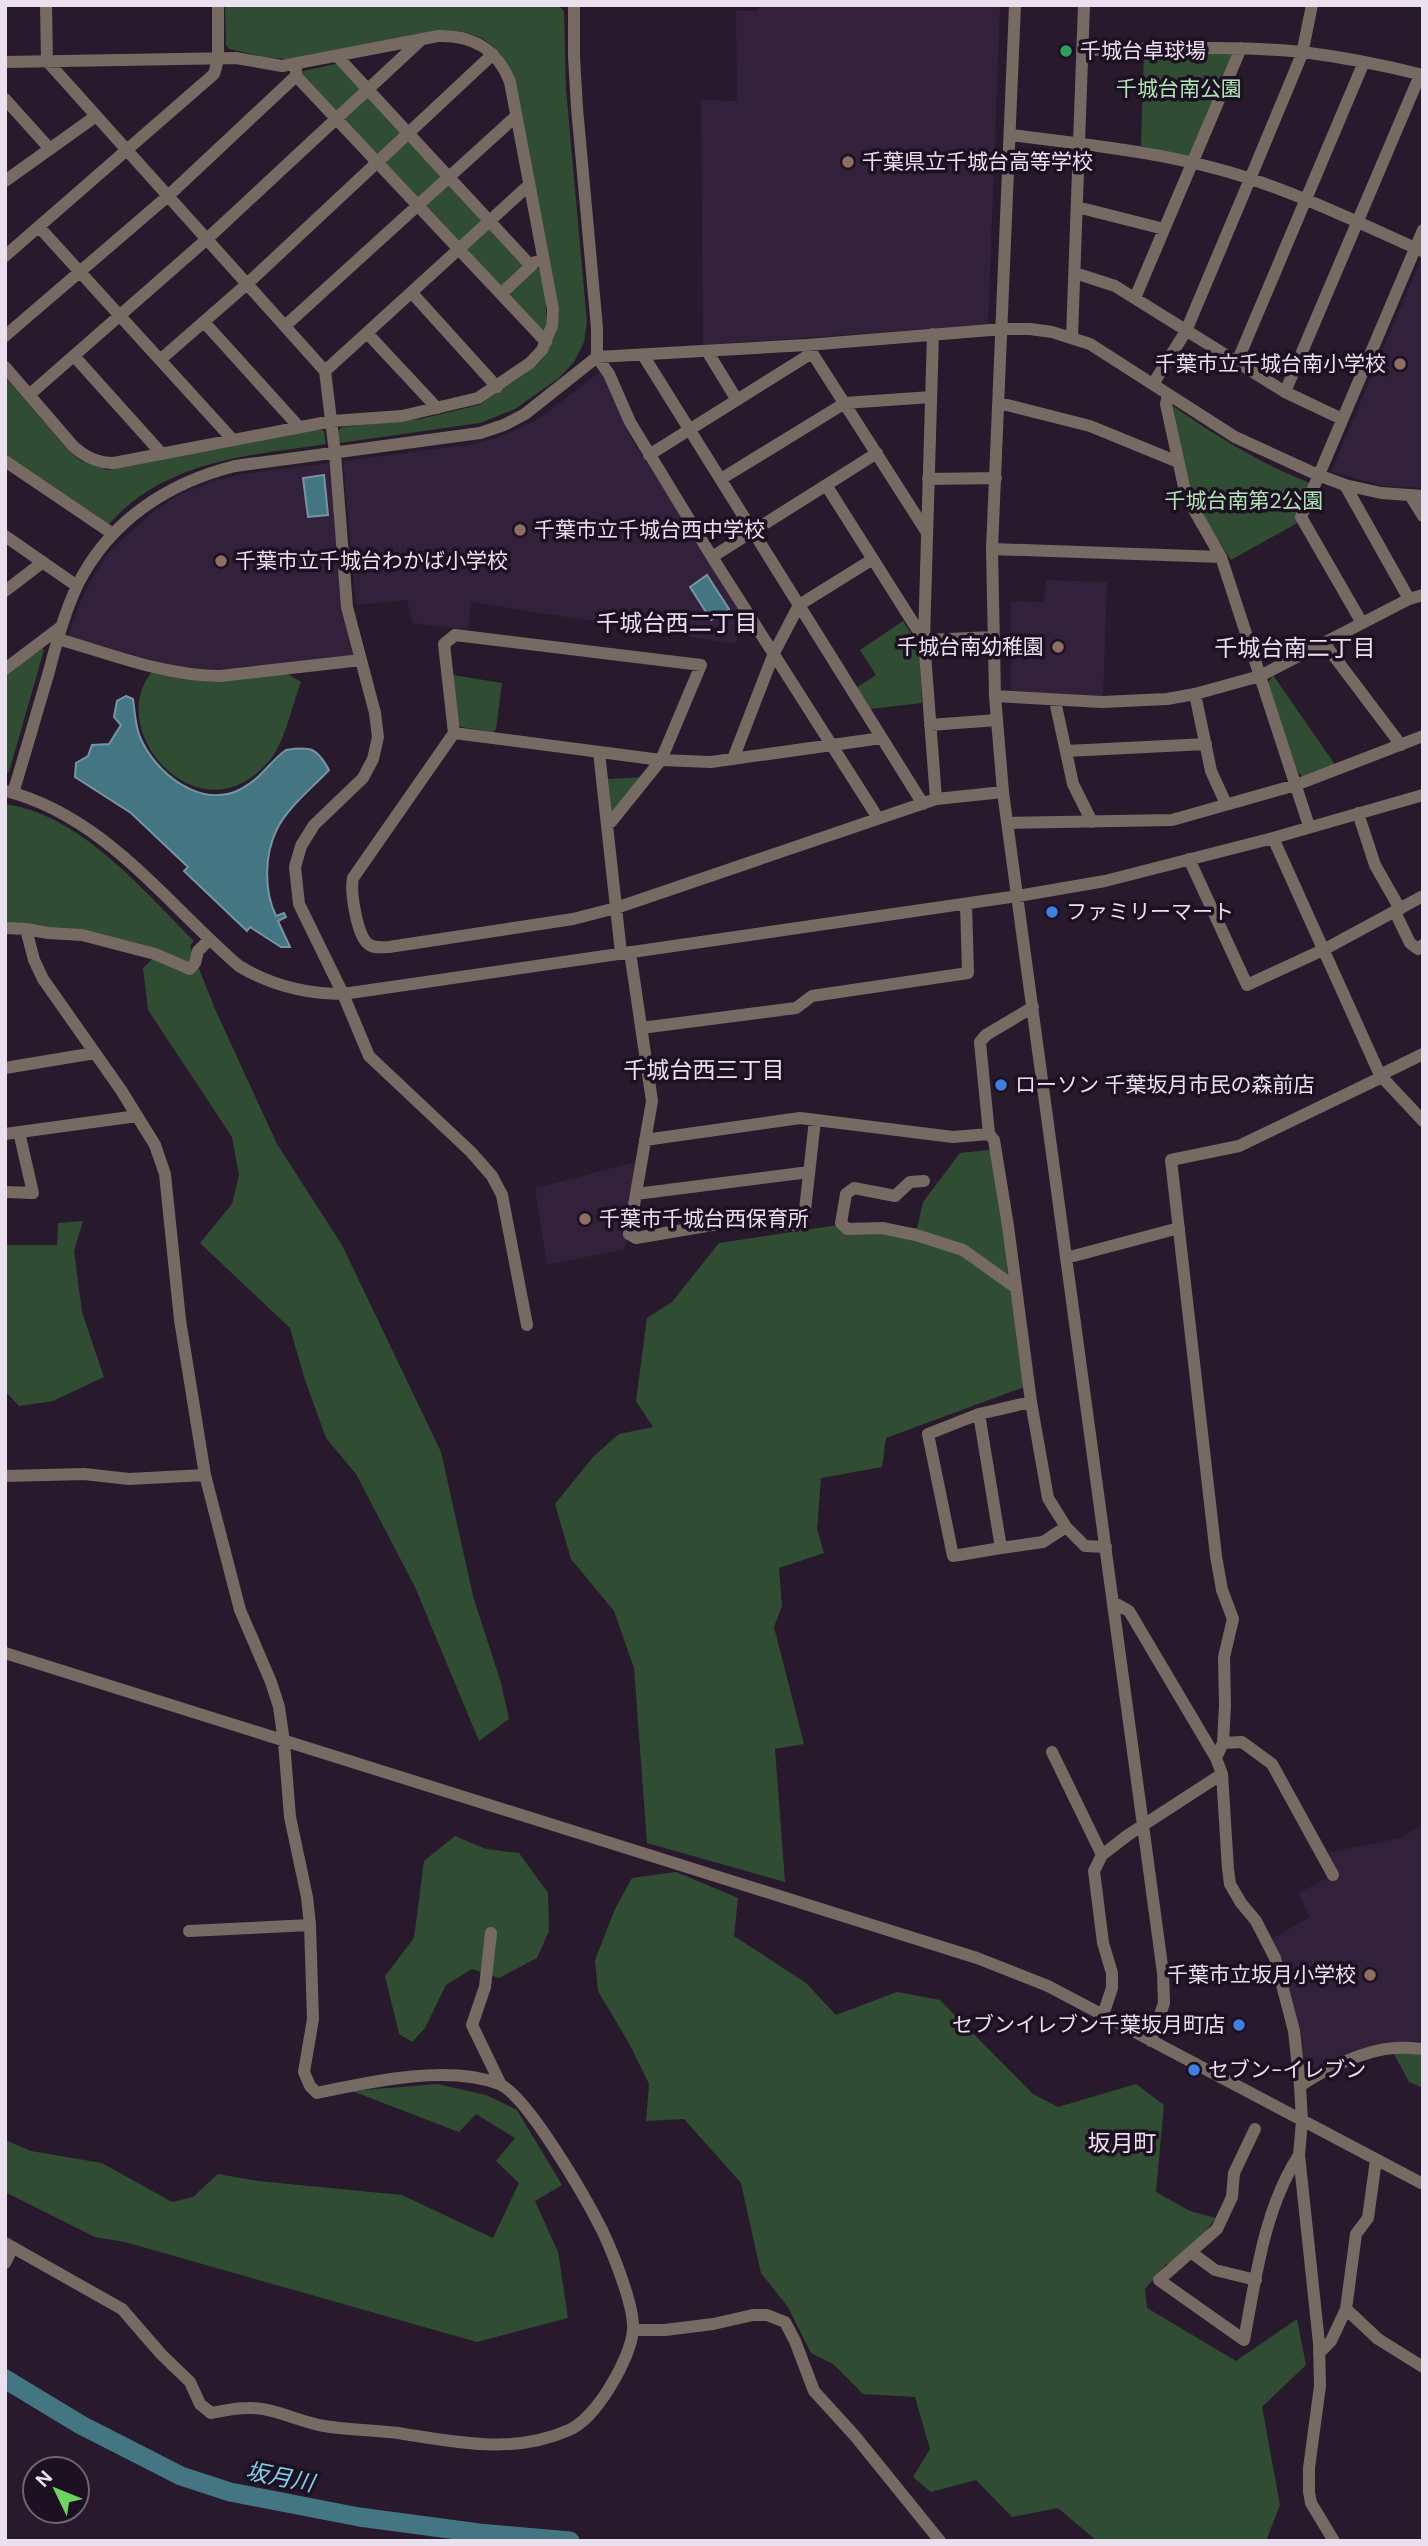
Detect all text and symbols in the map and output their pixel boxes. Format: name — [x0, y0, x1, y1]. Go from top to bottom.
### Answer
place label: 千城台卓球場 — [1080, 37, 1206, 65]
marker: 千城台卓球場 — [1058, 43, 1074, 59]
park label: 千城台南公園 — [1116, 75, 1242, 103]
place label: 千葉県立千城台高等学校 — [862, 148, 1093, 176]
marker: 千葉県立千城台高等学校 — [840, 154, 856, 170]
place label: 千葉市立千城台南小学校 — [1155, 350, 1386, 378]
marker: 千葉市立千城台南小学校 — [1392, 356, 1408, 372]
park label: 千城台南第2公園 — [1164, 487, 1324, 515]
place label: 千葉市立千城台西中学校 — [534, 516, 765, 544]
marker: 千葉市立千城台西中学校 — [512, 522, 528, 538]
place label: 千葉市立千城台わかば小学校 — [235, 547, 508, 575]
marker: 千葉市立千城台わかば小学校 — [213, 553, 229, 569]
district label: 千城台西二丁目 — [597, 608, 758, 638]
place label: 千城台南幼稚園 — [897, 633, 1044, 661]
district label: 千城台南二丁目 — [1215, 633, 1376, 663]
marker: 千城台南幼稚園 — [1050, 639, 1066, 655]
place label: ファミリーマート — [1066, 898, 1234, 926]
marker: ファミリーマート — [1044, 904, 1060, 920]
district label: 千城台西三丁目 — [624, 1055, 785, 1085]
place label: ローソン 千葉坂月市民の森前店 — [1015, 1071, 1315, 1099]
marker: ローソン 千葉坂月市民の森前店 — [993, 1077, 1009, 1093]
place label: 千葉市千城台西保育所 — [599, 1205, 809, 1233]
marker: 千葉市千城台西保育所 — [577, 1211, 593, 1227]
place label: 千葉市立坂月小学校 — [1167, 1961, 1356, 1989]
marker: 千葉市立坂月小学校 — [1362, 1967, 1378, 1983]
place label: セブンイレブン千葉坂月町店 — [952, 2011, 1225, 2039]
marker: セブンイレブン千葉坂月町店 — [1231, 2017, 1247, 2033]
place label: セブン-イレブン — [1208, 2056, 1366, 2084]
marker: セブン-イレブン — [1186, 2062, 1202, 2078]
district label: 坂月町 — [1088, 2128, 1157, 2158]
north arrow — [21, 2455, 91, 2525]
water label: 坂月川 — [243, 2456, 320, 2499]
text: N — [30, 2465, 58, 2492]

